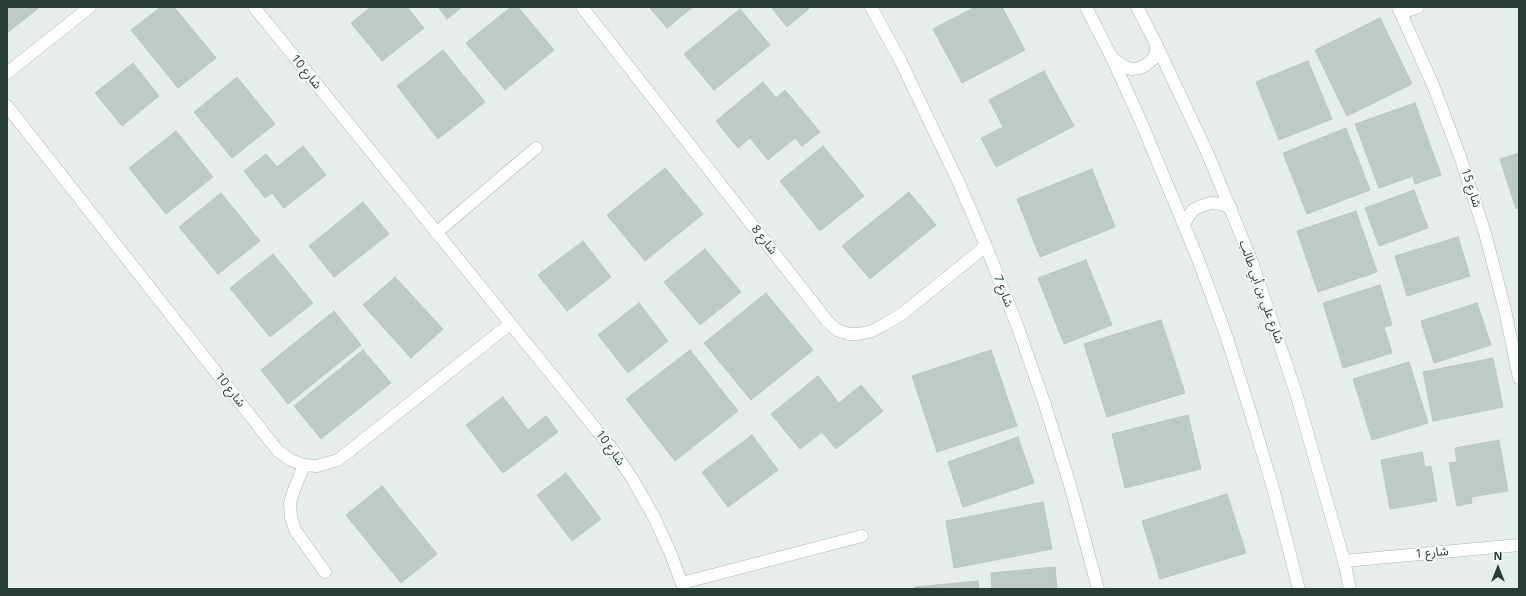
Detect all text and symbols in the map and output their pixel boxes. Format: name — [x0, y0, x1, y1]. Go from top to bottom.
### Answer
street label: شارع 10 — [288, 52, 324, 92]
street label: شارع 15 — [1458, 167, 1484, 209]
street label: شارع 8 — [748, 222, 780, 258]
street label: شارع علي بن أبي طالب — [1236, 238, 1286, 346]
street label: شارع 7 — [990, 273, 1016, 309]
street label: شارع 10 — [212, 370, 248, 410]
street label: شارع 10 — [592, 427, 628, 469]
street label: شارع 1 — [1415, 544, 1449, 562]
north arrow — [1478, 548, 1518, 588]
text: N — [1494, 548, 1502, 563]

